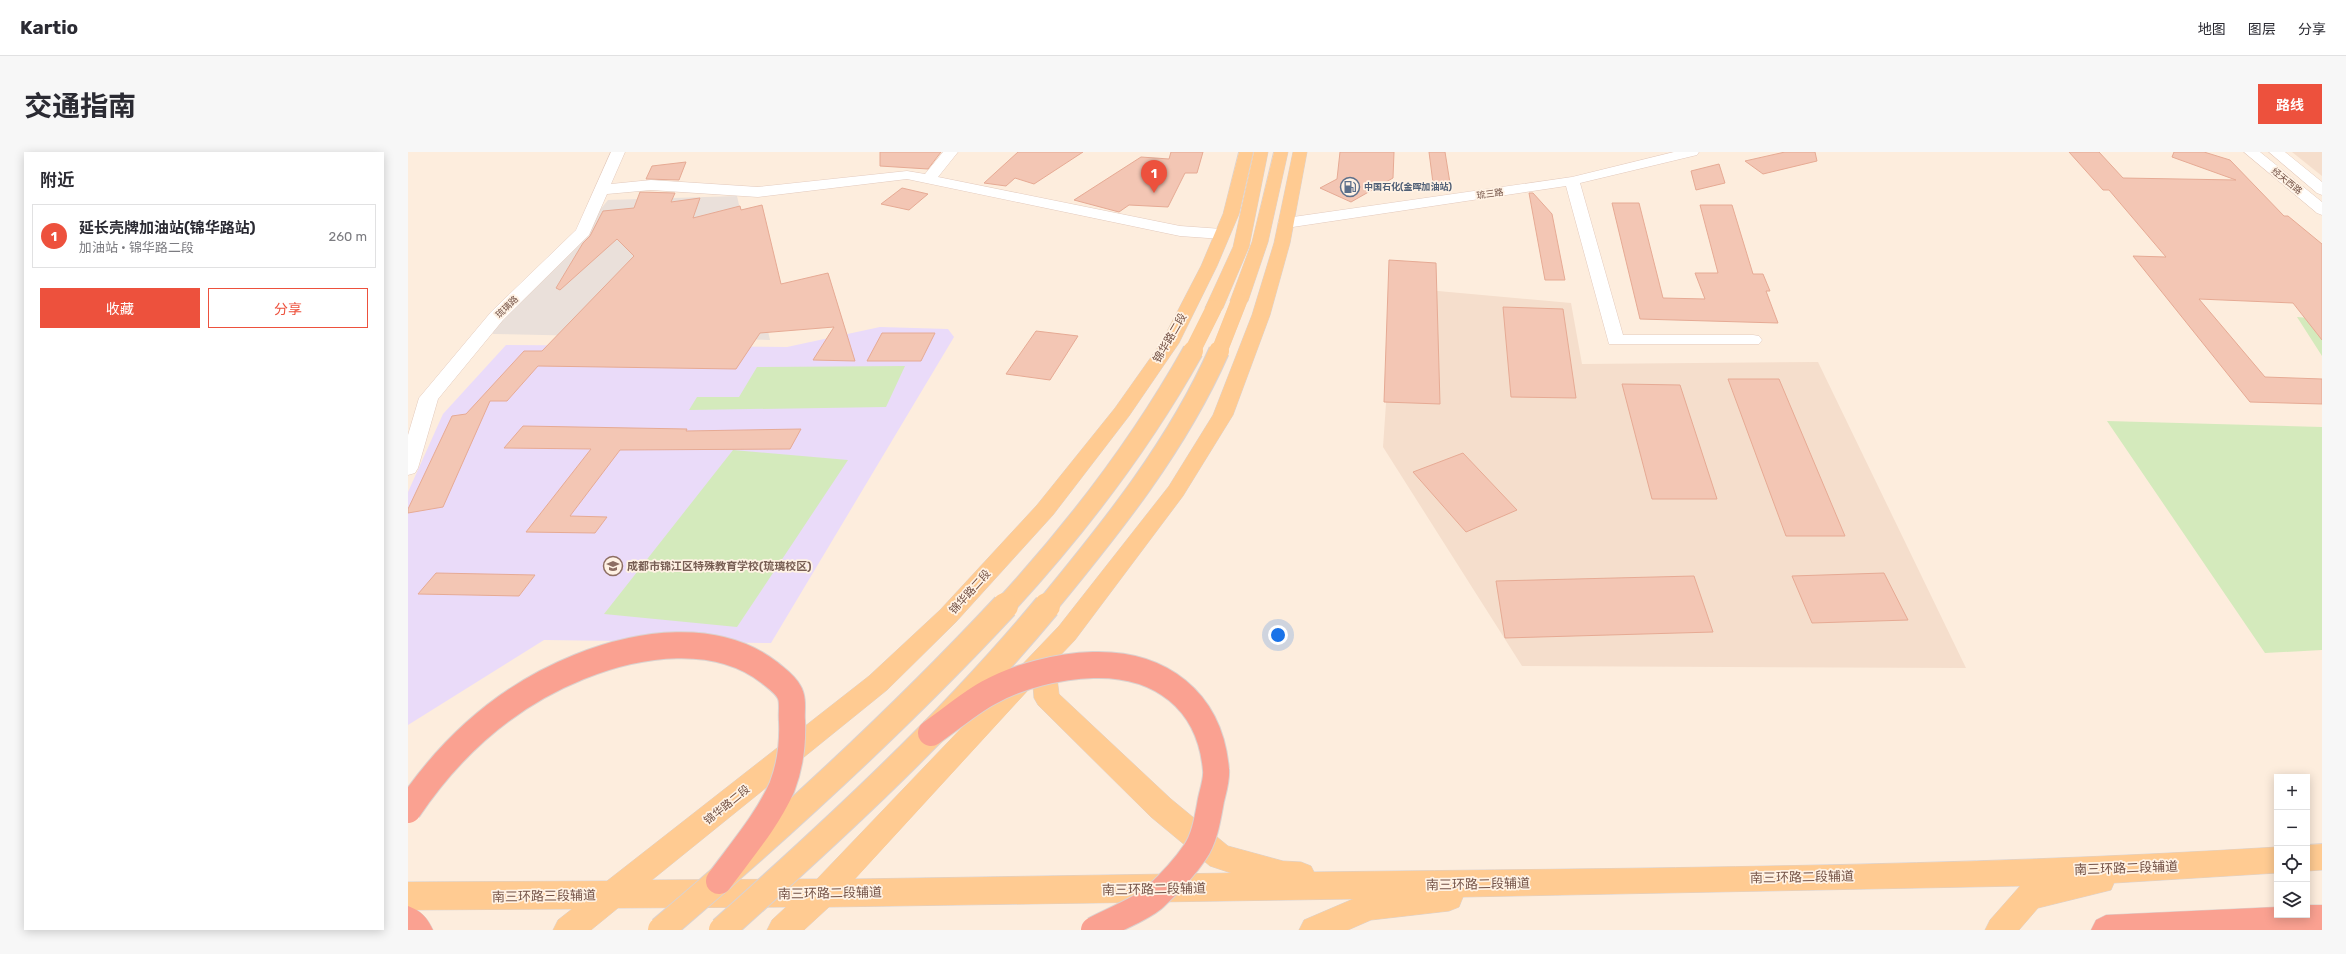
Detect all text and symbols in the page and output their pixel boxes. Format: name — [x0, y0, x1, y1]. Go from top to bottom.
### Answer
text: Kartio — [20, 16, 78, 39]
text: 地图 — [2198, 21, 2226, 38]
text: 图层 — [2248, 21, 2276, 38]
text: 分享 — [2298, 21, 2326, 38]
button: 路线 — [2258, 84, 2322, 124]
text: 交通指南 — [24, 90, 136, 123]
pin: 1 — [1141, 160, 1167, 193]
street label: 经天西路 — [2270, 166, 2304, 196]
text: 附近 — [40, 170, 74, 190]
fuel station icon: 中国石化(金晖加油站) — [1339, 176, 1361, 198]
place label: 中国石化(金晖加油站) — [1364, 181, 1452, 192]
street label: 琉三路 — [1476, 187, 1504, 201]
text: 延长壳牌加油站(锦华路站) — [79, 219, 256, 237]
text: 1 — [51, 229, 57, 244]
text: 260 m — [329, 229, 367, 244]
text: 加油站 · 锦华路二段 — [79, 240, 194, 255]
button: 收藏 — [40, 288, 200, 328]
button: 分享 — [208, 288, 368, 328]
street label: 琉璃路 — [494, 294, 520, 320]
street label: 锦华路二段 — [1151, 311, 1189, 365]
school or university icon: 成都市锦江区特殊教育学校(琉璃校区) — [602, 555, 624, 577]
place label: 成都市锦江区特殊教育学校(琉璃校区) — [627, 560, 811, 573]
street label: 锦华路二段 — [947, 567, 993, 617]
your location — [1268, 625, 1288, 645]
map controls — [2274, 774, 2310, 918]
button: + — [2274, 774, 2310, 810]
street label: 锦华路二段 — [702, 783, 752, 827]
button: − — [2274, 810, 2310, 846]
button: locate — [2274, 846, 2310, 882]
street label: 南三环路二段辅道 — [2074, 859, 2178, 877]
street label: 南三环路二段辅道 — [1750, 869, 1854, 885]
street label: 南三环路二段辅道 — [1426, 876, 1530, 892]
street label: 南三环路二段辅道 — [1102, 881, 1206, 897]
button: layers — [2274, 882, 2310, 918]
street label: 南三环路二段辅道 — [778, 885, 882, 901]
street label: 南三环路三段辅道 — [492, 888, 596, 904]

